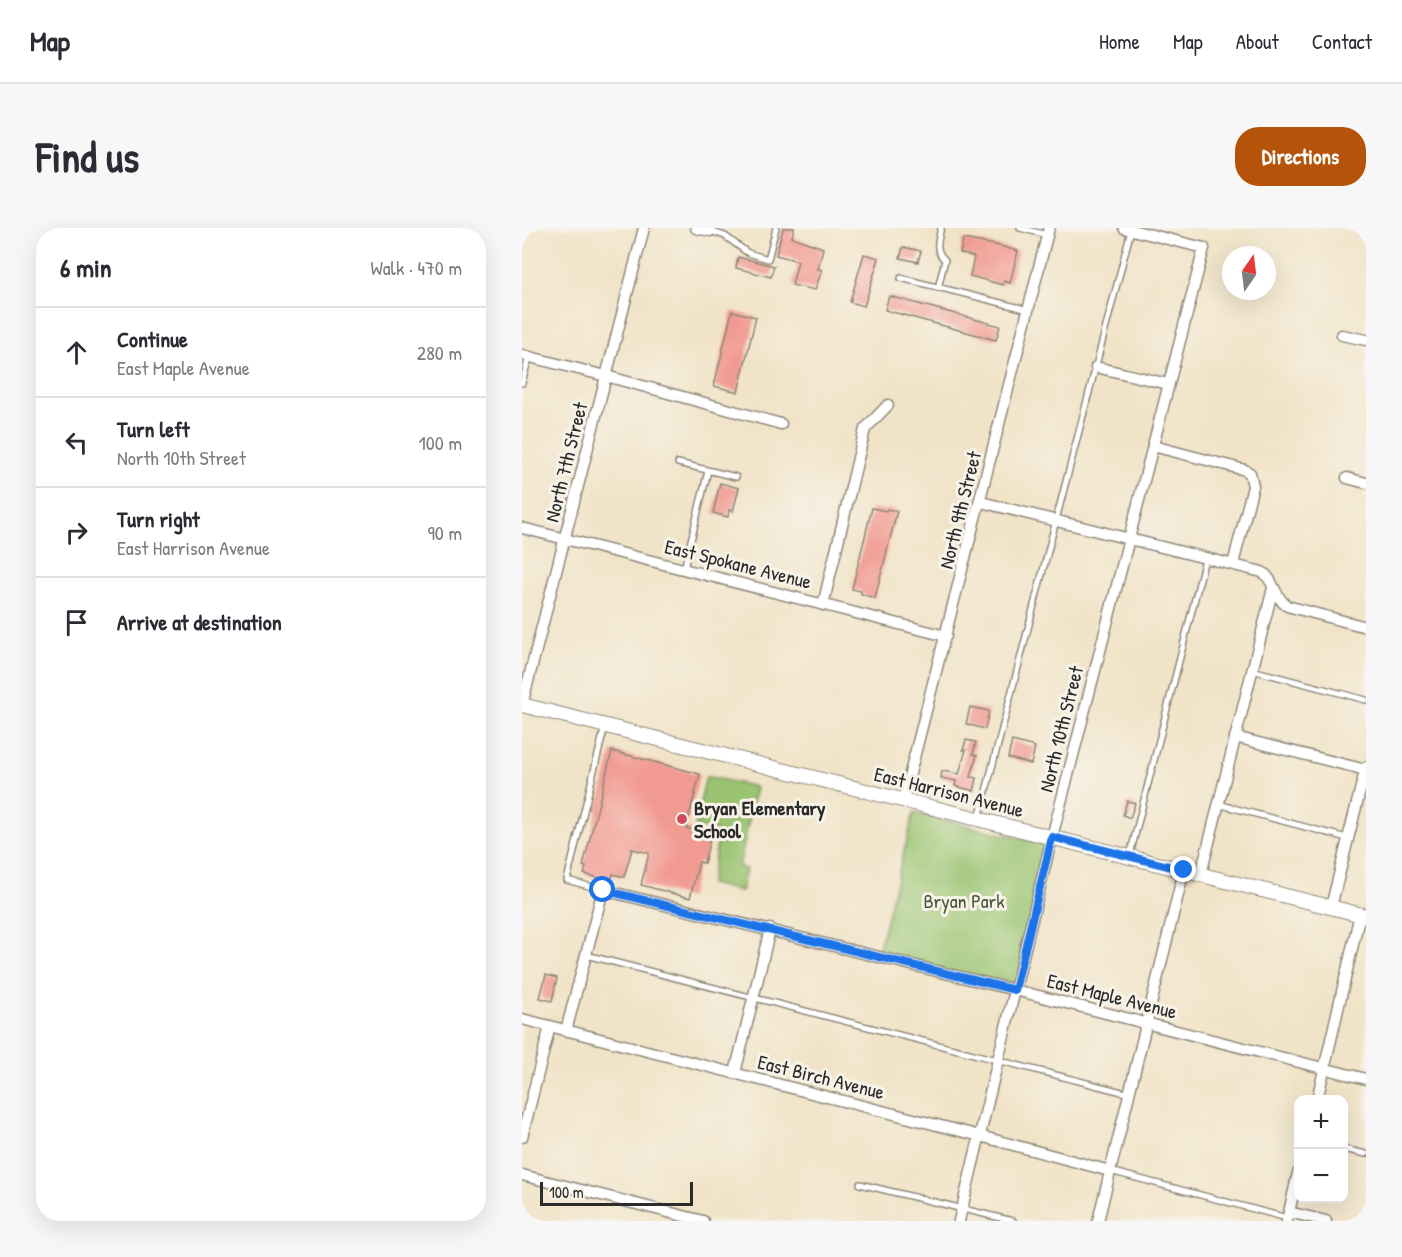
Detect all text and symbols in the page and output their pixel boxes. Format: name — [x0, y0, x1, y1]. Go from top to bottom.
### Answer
text: Map — [30, 22, 70, 60]
text: Home — [1099, 27, 1140, 56]
text: Map — [1173, 27, 1203, 56]
text: About — [1236, 27, 1279, 56]
text: Contact — [1312, 27, 1372, 56]
button: Directions — [1235, 127, 1366, 186]
text: Find us — [36, 128, 139, 185]
north arrow — [1222, 246, 1276, 300]
text: 6 min — [60, 250, 112, 285]
text: Walk · 470 m — [370, 254, 462, 281]
text: Continue — [117, 324, 188, 354]
icon: ahead — [60, 336, 93, 369]
text: 280 m — [417, 339, 462, 366]
text: East Maple Avenue — [117, 354, 250, 381]
street label: North 7th Street — [538, 398, 594, 525]
text: Turn left — [117, 414, 190, 444]
icon: left — [60, 426, 93, 459]
text: 100 m — [419, 429, 462, 456]
text: North 10th Street — [117, 444, 246, 471]
street label: North 9th Street — [932, 447, 987, 571]
text: Turn right — [117, 504, 200, 534]
icon: right — [60, 516, 93, 549]
text: 90 m — [428, 519, 462, 546]
street label: East Spokane Avenue — [662, 532, 814, 595]
text: East Harrison Avenue — [117, 534, 270, 561]
icon: arrive — [60, 606, 93, 639]
text: Arrive at destination — [117, 607, 282, 637]
street label: North 10th Street — [1032, 662, 1089, 795]
street label: East Harrison Avenue — [872, 760, 1027, 823]
place label: Bryan Elementary School — [694, 794, 826, 844]
marker: Bryan Elementary School — [675, 812, 689, 826]
route end — [1170, 856, 1196, 882]
route start — [589, 876, 615, 902]
park label: Bryan Park — [923, 887, 1005, 914]
street label: East Maple Avenue — [1044, 966, 1180, 1025]
street label: East Birch Avenue — [755, 1048, 887, 1105]
map controls — [1294, 1095, 1348, 1203]
button: + — [1294, 1095, 1348, 1149]
button: − — [1294, 1149, 1348, 1203]
scale bar — [540, 1179, 693, 1206]
text: 100 m — [549, 1181, 584, 1203]

